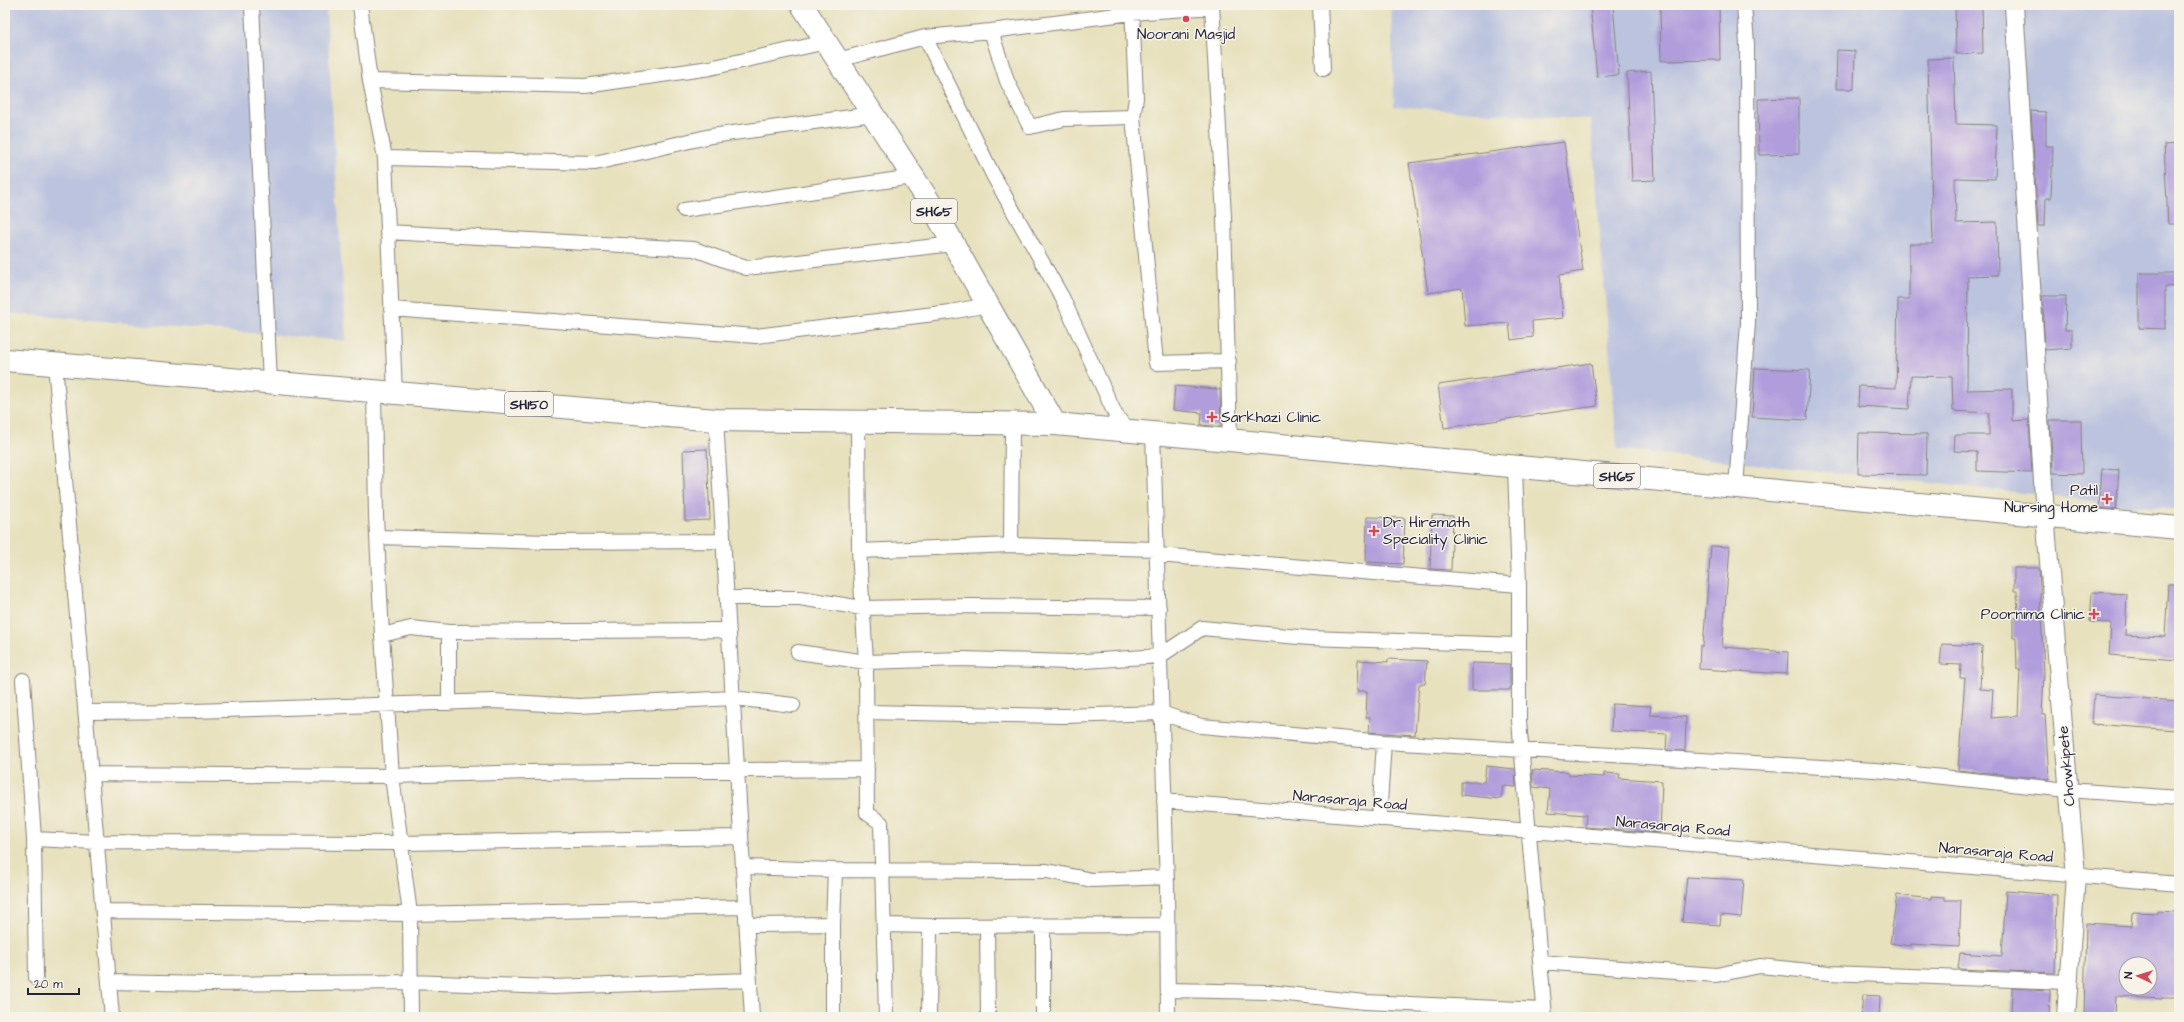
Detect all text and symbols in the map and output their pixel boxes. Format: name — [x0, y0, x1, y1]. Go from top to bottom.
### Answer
marker: Noorani Masjid — [1181, 14, 1191, 24]
place label: Noorani Masjid — [1137, 24, 1235, 45]
road number: SH65 — [911, 199, 957, 223]
road number: SH150 — [505, 392, 553, 416]
place label: Sarkhazi Clinic — [1221, 407, 1322, 428]
marker: Sarkhazi Clinic — [1206, 411, 1218, 423]
road number: SH65 — [1594, 464, 1640, 488]
place label: Patil Nursing Home — [2004, 480, 2098, 519]
marker: Patil Nursing Home — [2101, 493, 2113, 505]
place label: Dr. Hiremath Speciality Clinic — [1383, 512, 1488, 551]
marker: Dr. Hiremath Speciality Clinic — [1368, 525, 1380, 537]
place label: Poornima Clinic — [1981, 604, 2086, 625]
marker: Poornima Clinic — [2088, 608, 2100, 620]
street label: Chowkipete — [2053, 725, 2080, 807]
street label: Narasaraja Road — [1292, 785, 1408, 816]
street label: Narasaraja Road — [1615, 811, 1731, 842]
street label: Narasaraja Road — [1938, 837, 2054, 868]
north arrow — [2118, 956, 2158, 996]
scale bar — [28, 970, 79, 996]
text: N — [2121, 971, 2136, 979]
text: 20 m — [34, 976, 63, 993]

